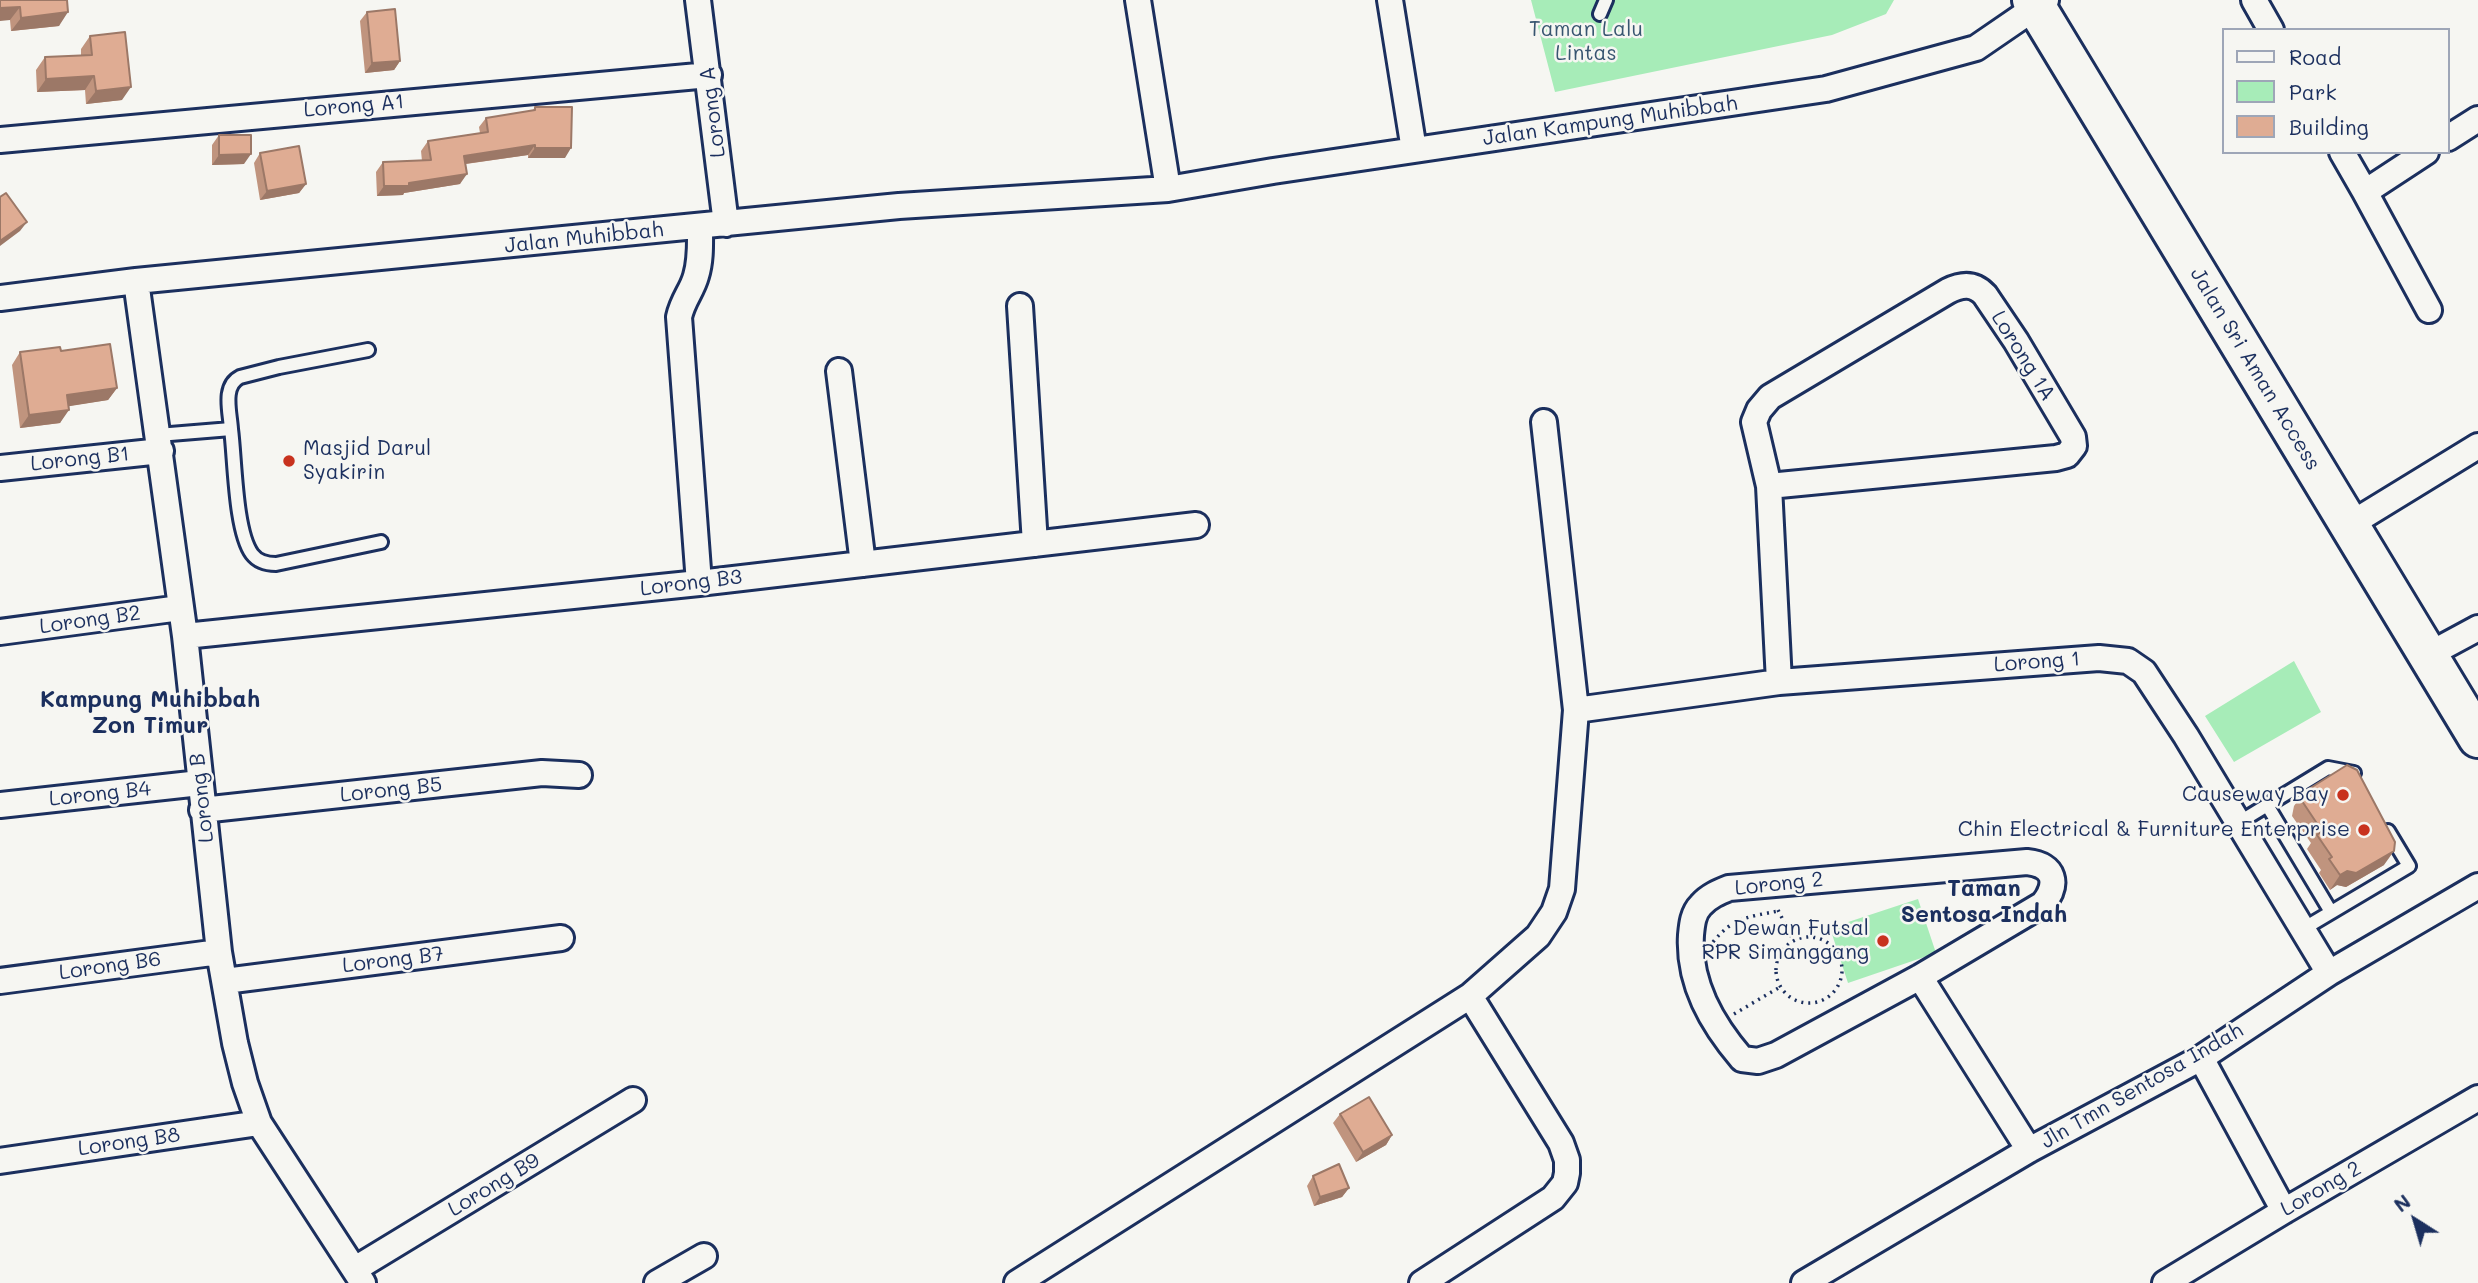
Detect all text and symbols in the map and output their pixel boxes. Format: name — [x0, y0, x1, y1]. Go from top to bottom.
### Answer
park label: Taman Lalu Lintas — [1529, 17, 1643, 67]
legend — [2222, 28, 2450, 154]
text: Road — [2289, 43, 2341, 70]
street label: Lorong A — [695, 65, 731, 159]
text: Park — [2289, 78, 2337, 105]
street label: Lorong A1 — [303, 89, 405, 123]
street label: Jalan Kampung Muhibbah — [1481, 91, 1739, 151]
text: Building — [2289, 113, 2369, 140]
street label: Jalan Muhibbah — [503, 217, 665, 259]
street label: Jalan Sri Aman Access — [2184, 263, 2326, 475]
street label: Lorong 1A — [1986, 307, 2060, 405]
place label: Masjid Darul Syakirin — [303, 436, 431, 486]
street label: Lorong B1 — [29, 441, 131, 477]
marker: Masjid Darul Syakirin — [281, 453, 297, 469]
street label: Lorong B3 — [639, 564, 743, 602]
street label: Lorong B2 — [38, 600, 142, 640]
street label: Lorong 1 — [1993, 646, 2081, 678]
district label: Kampung Muhibbah Zon Timur — [40, 686, 260, 740]
street label: Lorong B — [185, 752, 219, 844]
street label: Lorong B5 — [339, 772, 443, 808]
street label: Lorong B4 — [48, 776, 152, 812]
place label: Causeway Bay — [2182, 782, 2329, 808]
marker: Causeway Bay — [2335, 787, 2351, 803]
place label: Chin Electrical & Furniture Enterprise — [1958, 817, 2350, 843]
marker: Chin Electrical & Furniture Enterprise — [2356, 822, 2372, 838]
street label: Lorong 2 — [1734, 867, 1824, 901]
district label: Taman Sentosa Indah — [1901, 875, 2067, 929]
place label: Dewan Futsal RPR Simanggang — [1702, 916, 1869, 966]
marker: Dewan Futsal RPR Simanggang — [1875, 933, 1891, 949]
street label: Lorong B7 — [341, 941, 445, 979]
street label: Lorong B6 — [57, 946, 163, 986]
street label: Jln Tmn Sentosa Indah — [2036, 1018, 2248, 1154]
street label: Lorong B8 — [76, 1122, 182, 1162]
street label: Lorong B9 — [444, 1148, 544, 1222]
street label: Lorong 2 — [2276, 1156, 2366, 1222]
north arrow — [2380, 1185, 2450, 1255]
text: N — [2389, 1189, 2415, 1217]

